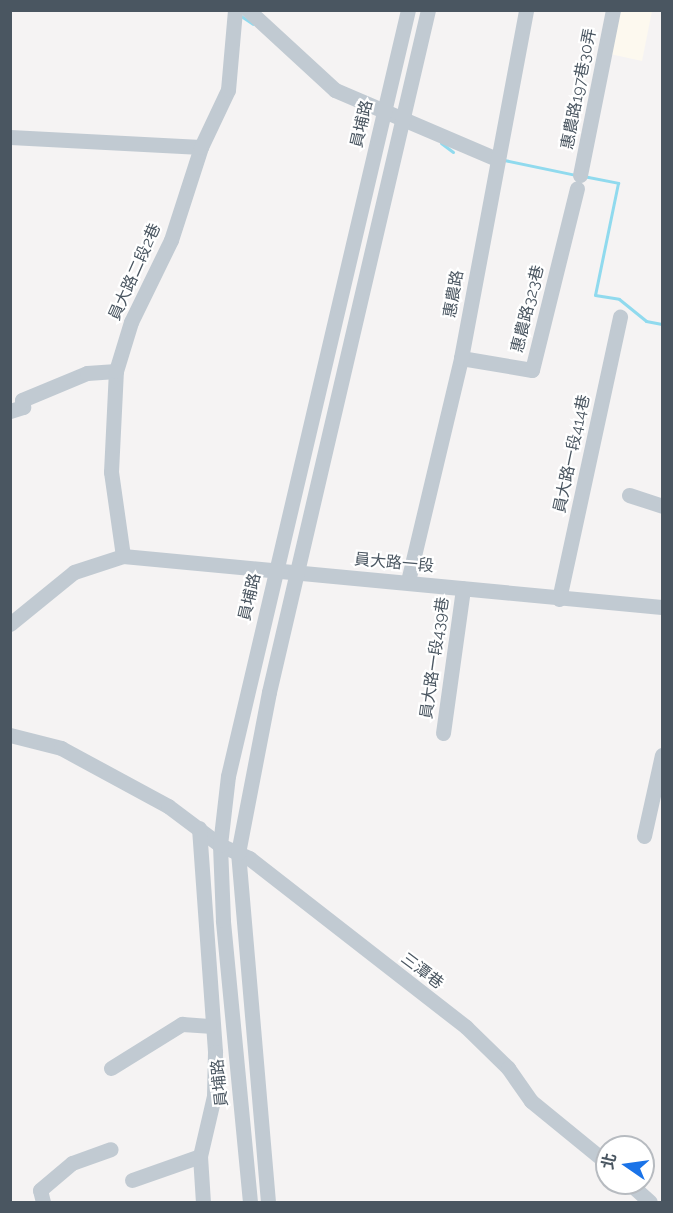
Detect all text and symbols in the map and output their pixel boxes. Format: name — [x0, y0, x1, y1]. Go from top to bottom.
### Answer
street label: 惠農路197巷30弄 — [558, 27, 600, 151]
street label: 員埔路 — [347, 98, 377, 150]
street label: 員大路二段2巷 — [105, 220, 165, 324]
street label: 惠農路323巷 — [508, 263, 548, 355]
street label: 惠農路 — [440, 269, 468, 319]
street label: 員大路一段414巷 — [550, 393, 594, 515]
street label: 員大路一段 — [353, 550, 435, 576]
street label: 員埔路 — [235, 571, 265, 623]
street label: 員大路一段439巷 — [417, 596, 453, 720]
street label: 三潭巷 — [397, 949, 447, 993]
street label: 員埔路 — [208, 1058, 232, 1108]
north arrow — [595, 1135, 655, 1195]
text: 北 — [598, 1151, 620, 1171]

